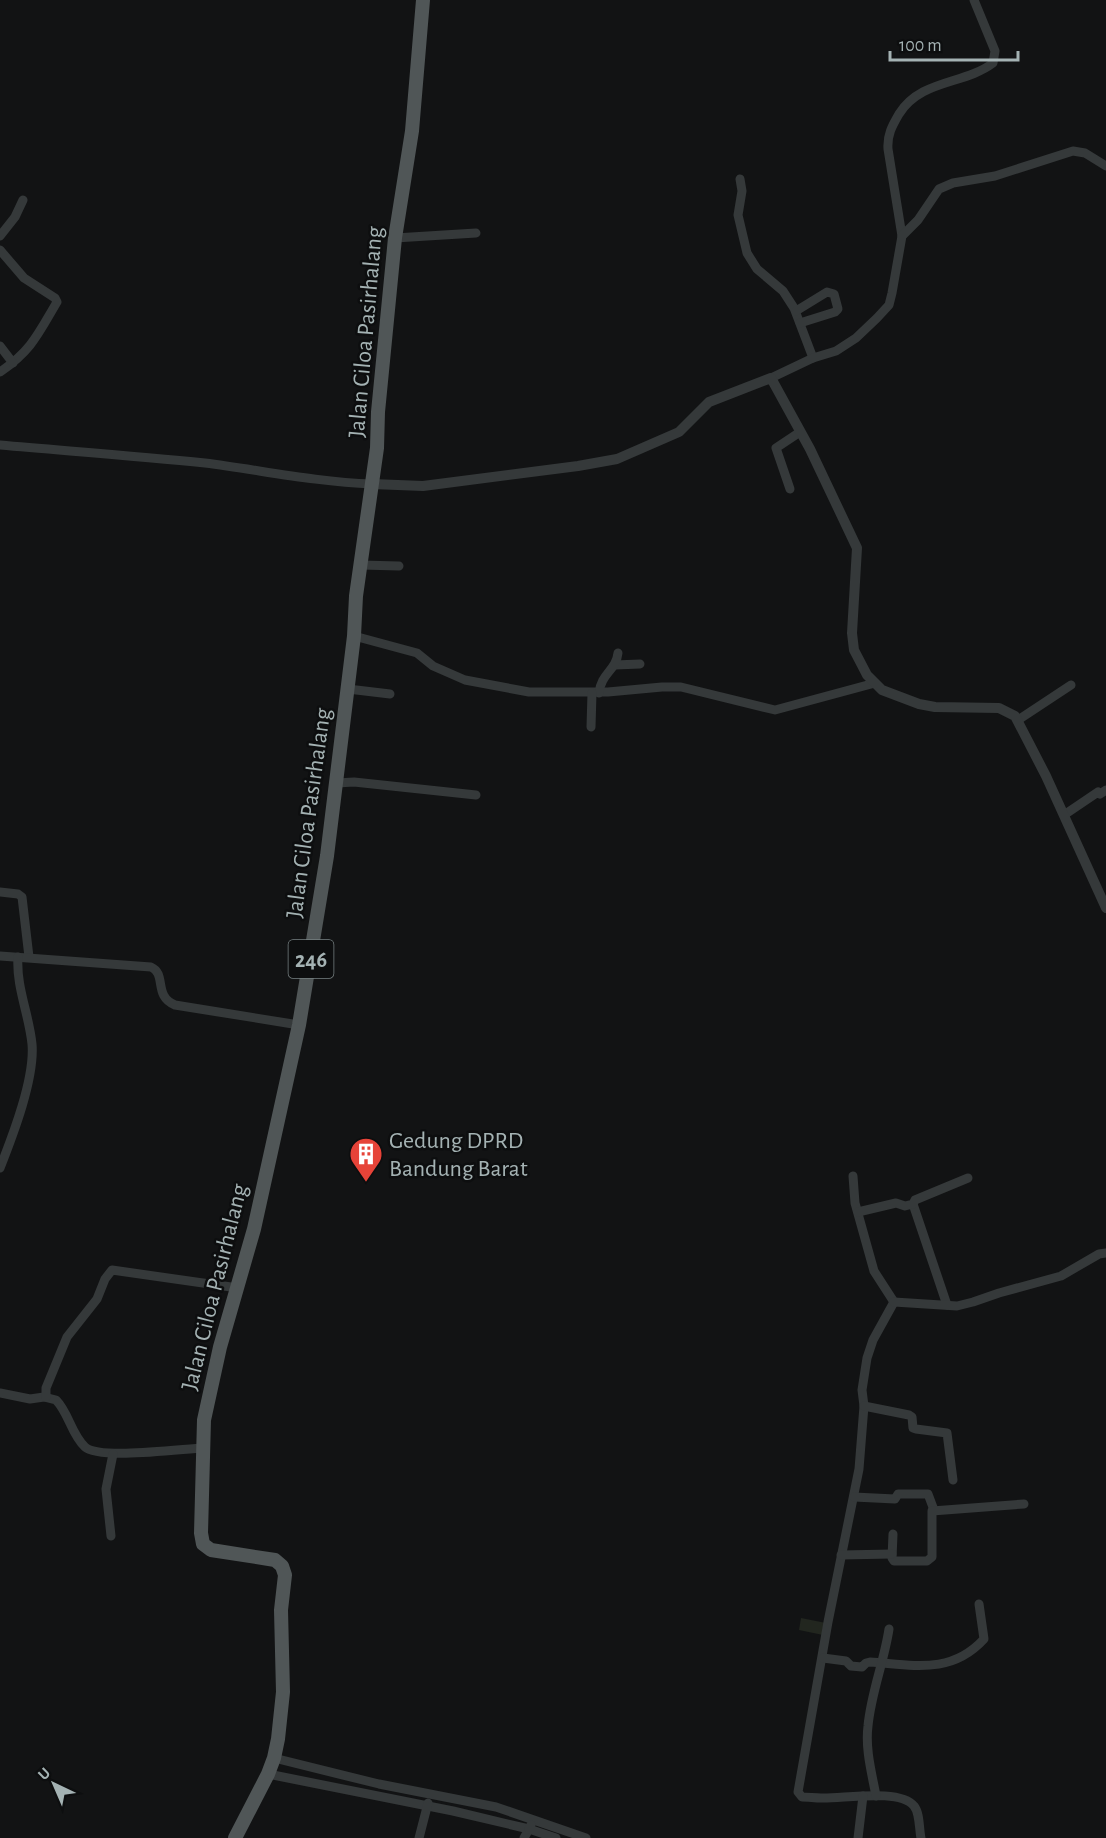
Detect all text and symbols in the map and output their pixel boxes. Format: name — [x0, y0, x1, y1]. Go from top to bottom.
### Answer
scale bar — [890, 24, 1018, 62]
text: 100 m — [899, 37, 942, 55]
street label: Jalan Ciloa Pasirhalang — [345, 225, 387, 439]
street label: Jalan Ciloa Pasirhalang — [282, 706, 336, 920]
road number: 246 — [288, 940, 334, 978]
place label: Gedung DPRD Bandung Barat — [389, 1129, 528, 1181]
building icon: Gedung DPRD Bandung Barat — [348, 1136, 384, 1183]
street label: Jalan Ciloa Pasirhalang — [178, 1181, 252, 1393]
north arrow — [24, 1754, 84, 1814]
text: U — [35, 1765, 54, 1783]

